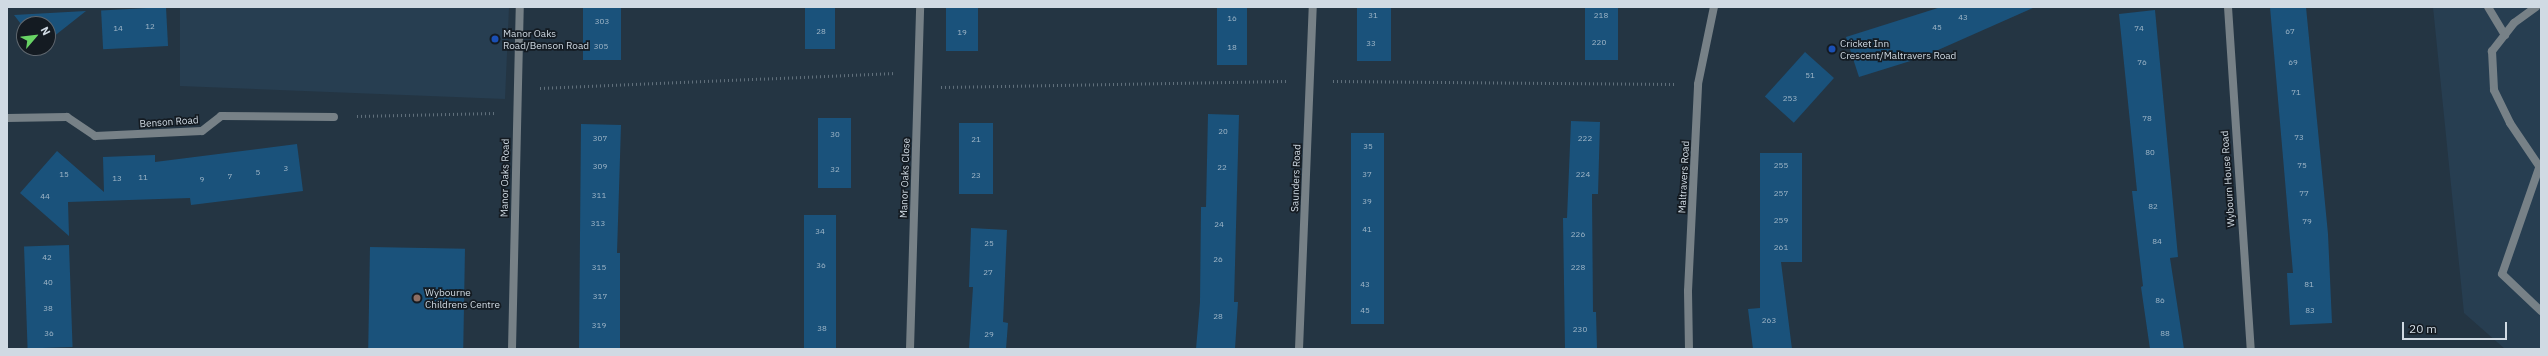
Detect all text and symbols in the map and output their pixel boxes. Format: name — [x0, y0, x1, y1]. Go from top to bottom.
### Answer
house number: 31 — [1368, 11, 1378, 21]
house number: 218 — [1594, 11, 1608, 21]
house number: 43 — [1958, 13, 1968, 23]
house number: 16 — [1227, 14, 1237, 24]
north arrow — [16, 16, 56, 56]
house number: 303 — [595, 17, 609, 27]
house number: 12 — [145, 22, 155, 32]
house number: 45 — [1932, 23, 1942, 33]
text: N — [38, 24, 54, 38]
house number: 14 — [113, 24, 123, 34]
house number: 74 — [2134, 24, 2144, 34]
place label: Manor Oaks Road/Benson Road — [503, 27, 589, 50]
house number: 28 — [816, 27, 826, 37]
house number: 67 — [2285, 27, 2295, 37]
house number: 19 — [957, 28, 967, 38]
marker: Manor Oaks Road/Benson Road — [490, 34, 500, 44]
place label: Cricket Inn Crescent/Maltravers Road — [1840, 37, 1956, 60]
house number: 220 — [1592, 38, 1606, 48]
house number: 33 — [1366, 39, 1376, 49]
house number: 305 — [594, 42, 608, 52]
house number: 18 — [1227, 43, 1237, 53]
marker: Cricket Inn Crescent/Maltravers Road — [1827, 44, 1837, 54]
house number: 76 — [2137, 58, 2147, 68]
house number: 69 — [2288, 58, 2298, 68]
house number: 51 — [1805, 71, 1815, 81]
house number: 71 — [2291, 88, 2301, 98]
house number: 253 — [1783, 94, 1797, 104]
street label: Benson Road — [139, 114, 199, 130]
house number: 78 — [2142, 114, 2152, 124]
house number: 20 — [1218, 127, 1228, 137]
house number: 30 — [830, 130, 840, 140]
street label: Wybourn House Road — [2219, 130, 2237, 228]
house number: 73 — [2294, 133, 2304, 143]
house number: 307 — [593, 134, 607, 144]
house number: 222 — [1578, 134, 1592, 144]
house number: 21 — [971, 135, 981, 145]
street label: Manor Oaks Close — [898, 138, 912, 218]
street label: Manor Oaks Road — [498, 139, 512, 217]
street label: Maltravers Road — [1676, 140, 1692, 214]
house number: 35 — [1363, 142, 1373, 152]
street label: Saunders Road — [1289, 144, 1303, 212]
house number: 80 — [2145, 148, 2155, 158]
house number: 255 — [1774, 161, 1788, 171]
house number: 75 — [2297, 161, 2307, 171]
house number: 309 — [593, 162, 607, 172]
house number: 22 — [1217, 163, 1227, 173]
house number: 3 — [284, 164, 288, 174]
house number: 32 — [830, 165, 840, 175]
house number: 5 — [256, 168, 260, 178]
house number: 15 — [59, 170, 69, 180]
house number: 37 — [1362, 170, 1372, 180]
house number: 224 — [1576, 170, 1590, 180]
house number: 23 — [971, 171, 981, 181]
house number: 7 — [228, 172, 232, 182]
house number: 11 — [138, 173, 148, 183]
house number: 13 — [112, 174, 122, 184]
house number: 9 — [200, 175, 204, 185]
house number: 257 — [1774, 189, 1788, 199]
house number: 77 — [2299, 189, 2309, 199]
house number: 311 — [592, 191, 606, 201]
house number: 44 — [40, 192, 50, 202]
house number: 39 — [1362, 197, 1372, 207]
house number: 82 — [2148, 202, 2158, 212]
house number: 259 — [1774, 216, 1788, 226]
house number: 79 — [2302, 217, 2312, 227]
house number: 313 — [591, 219, 605, 229]
house number: 24 — [1214, 220, 1224, 230]
house number: 41 — [1362, 225, 1372, 235]
house number: 34 — [815, 227, 825, 237]
house number: 226 — [1571, 230, 1585, 240]
house number: 84 — [2152, 237, 2162, 247]
house number: 25 — [984, 239, 994, 249]
house number: 261 — [1774, 243, 1788, 253]
house number: 42 — [42, 253, 52, 263]
house number: 26 — [1213, 255, 1223, 265]
house number: 36 — [816, 261, 826, 271]
house number: 315 — [592, 263, 606, 273]
house number: 228 — [1571, 263, 1585, 273]
house number: 27 — [983, 268, 993, 278]
house number: 40 — [43, 278, 53, 288]
house number: 43 — [1360, 280, 1370, 290]
house number: 81 — [2304, 280, 2314, 290]
place label: Wybourne Childrens Centre — [425, 286, 500, 310]
house number: 317 — [593, 292, 607, 302]
marker: Wybourne Childrens Centre — [412, 293, 422, 303]
house number: 86 — [2155, 296, 2165, 306]
house number: 38 — [43, 304, 53, 314]
house number: 45 — [1360, 306, 1370, 316]
house number: 83 — [2305, 306, 2315, 316]
house number: 28 — [1213, 312, 1223, 322]
scale bar — [2404, 314, 2509, 340]
house number: 263 — [1762, 316, 1776, 326]
house number: 319 — [592, 321, 606, 331]
text: 20 m — [2409, 321, 2437, 336]
house number: 38 — [817, 324, 827, 334]
house number: 230 — [1573, 325, 1587, 335]
house number: 36 — [44, 329, 54, 339]
house number: 88 — [2160, 329, 2170, 339]
house number: 29 — [984, 330, 994, 340]

